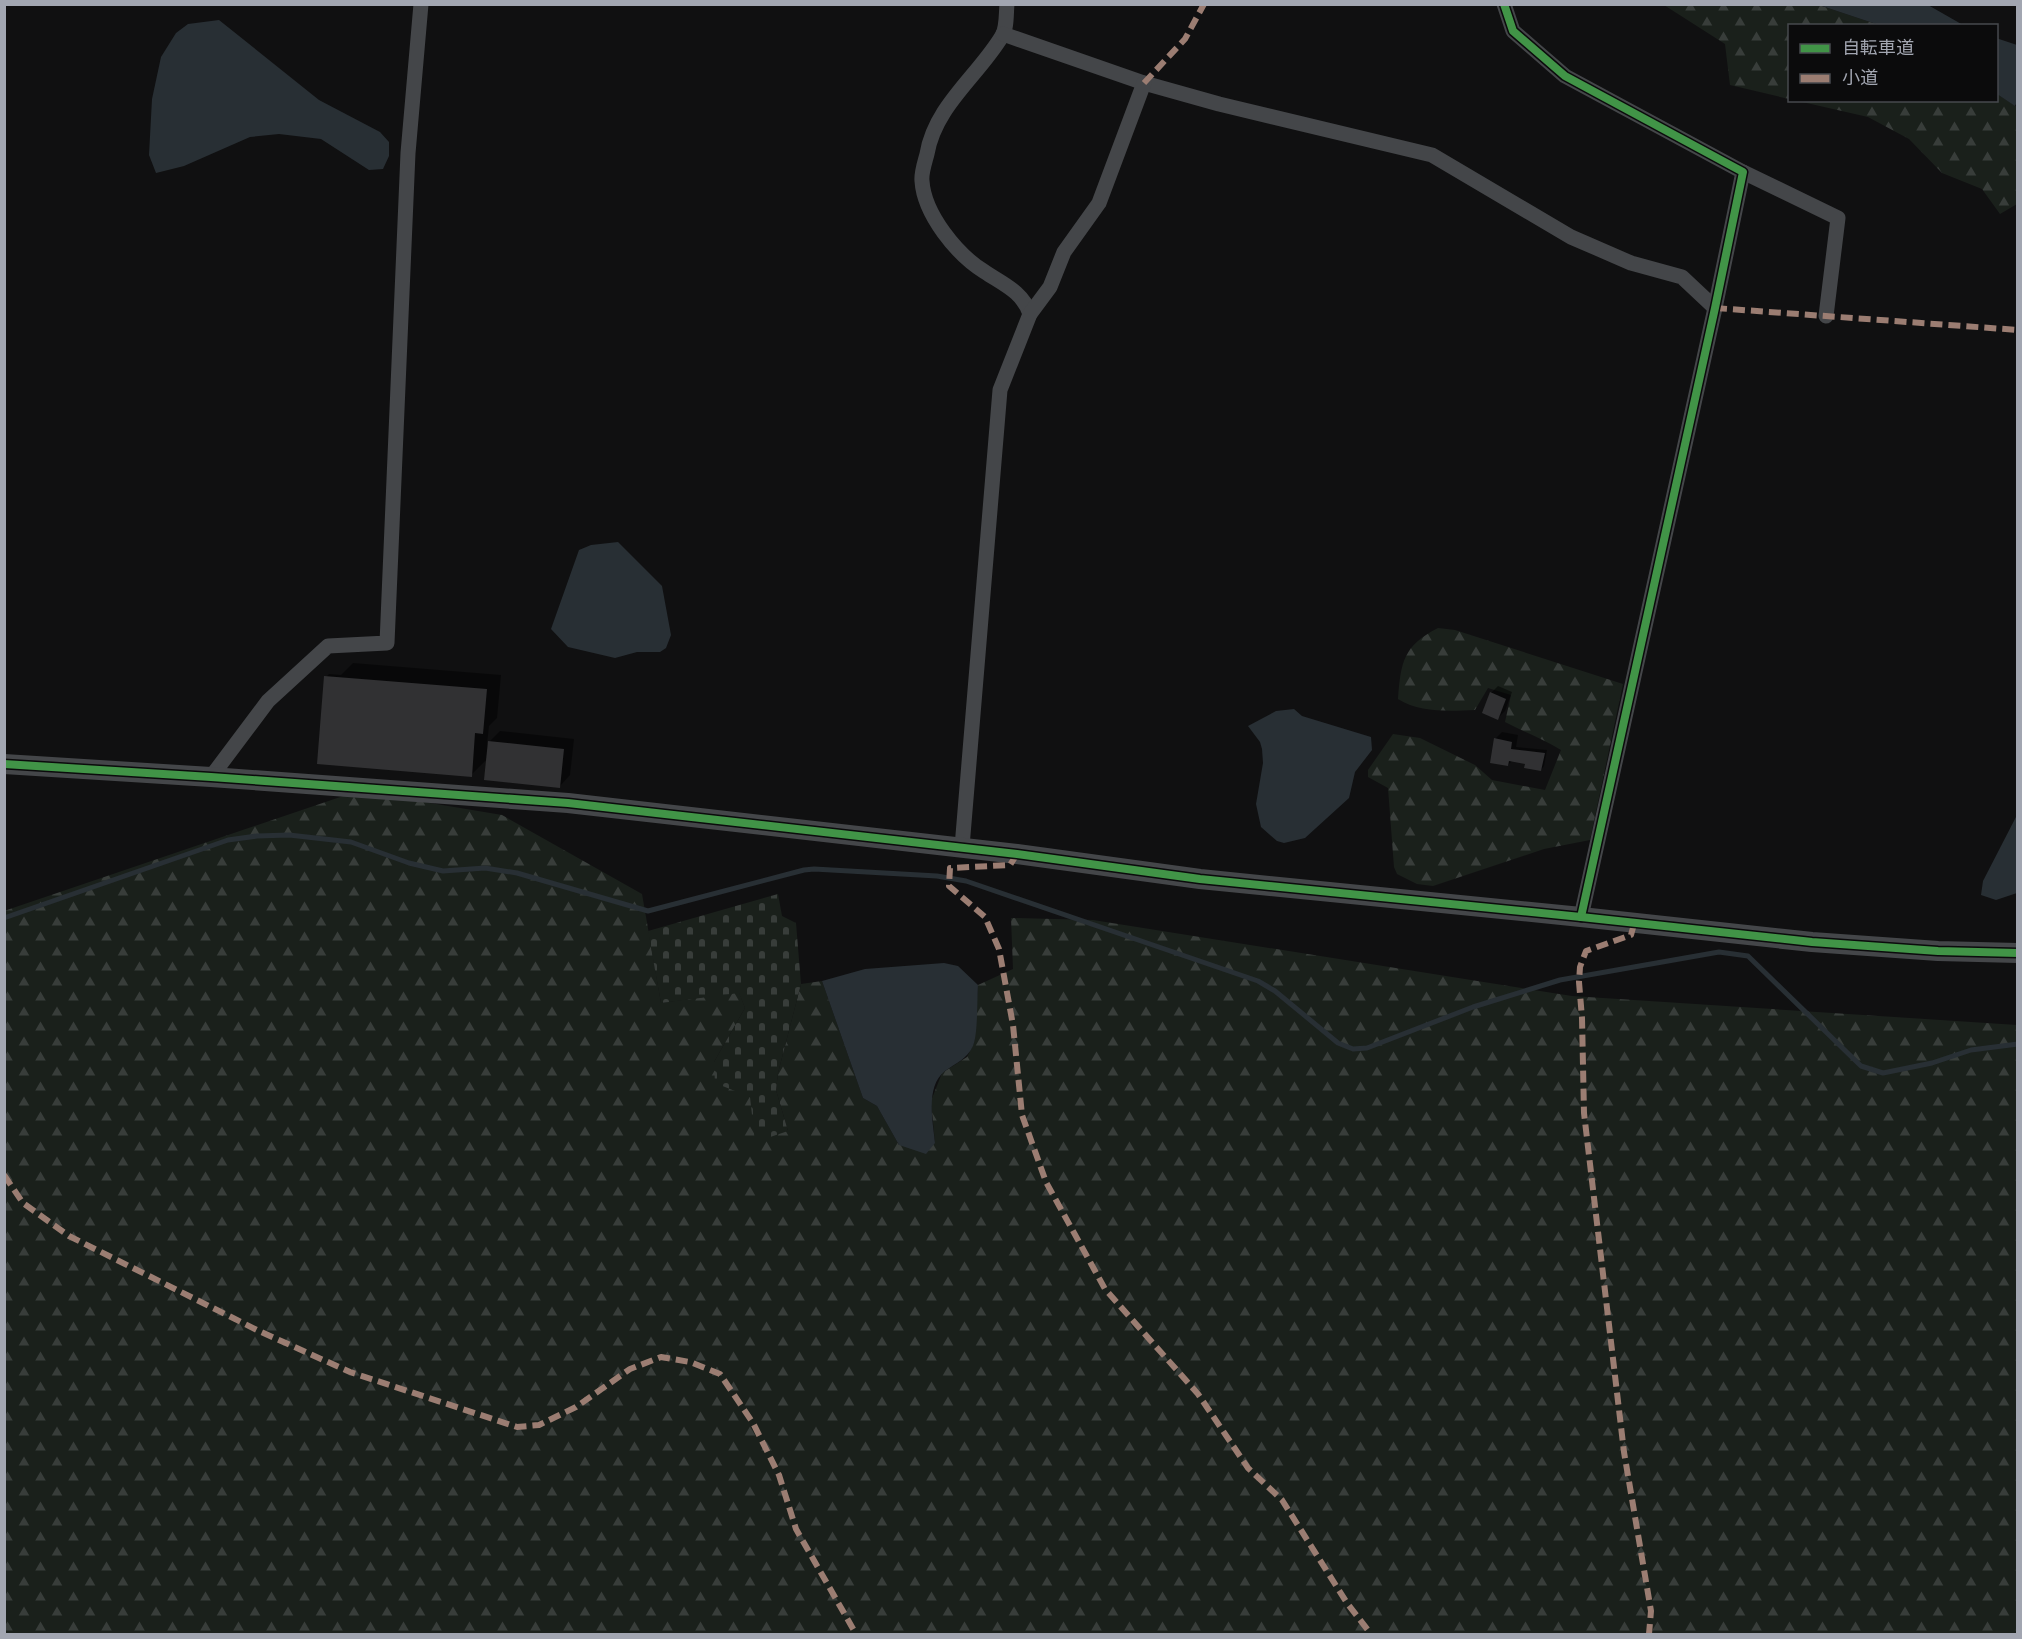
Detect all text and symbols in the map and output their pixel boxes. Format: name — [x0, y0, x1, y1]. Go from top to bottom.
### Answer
legend — [1788, 24, 1998, 102]
text: 自転車道 — [1842, 36, 1914, 59]
text: 小道 — [1842, 66, 1878, 89]

